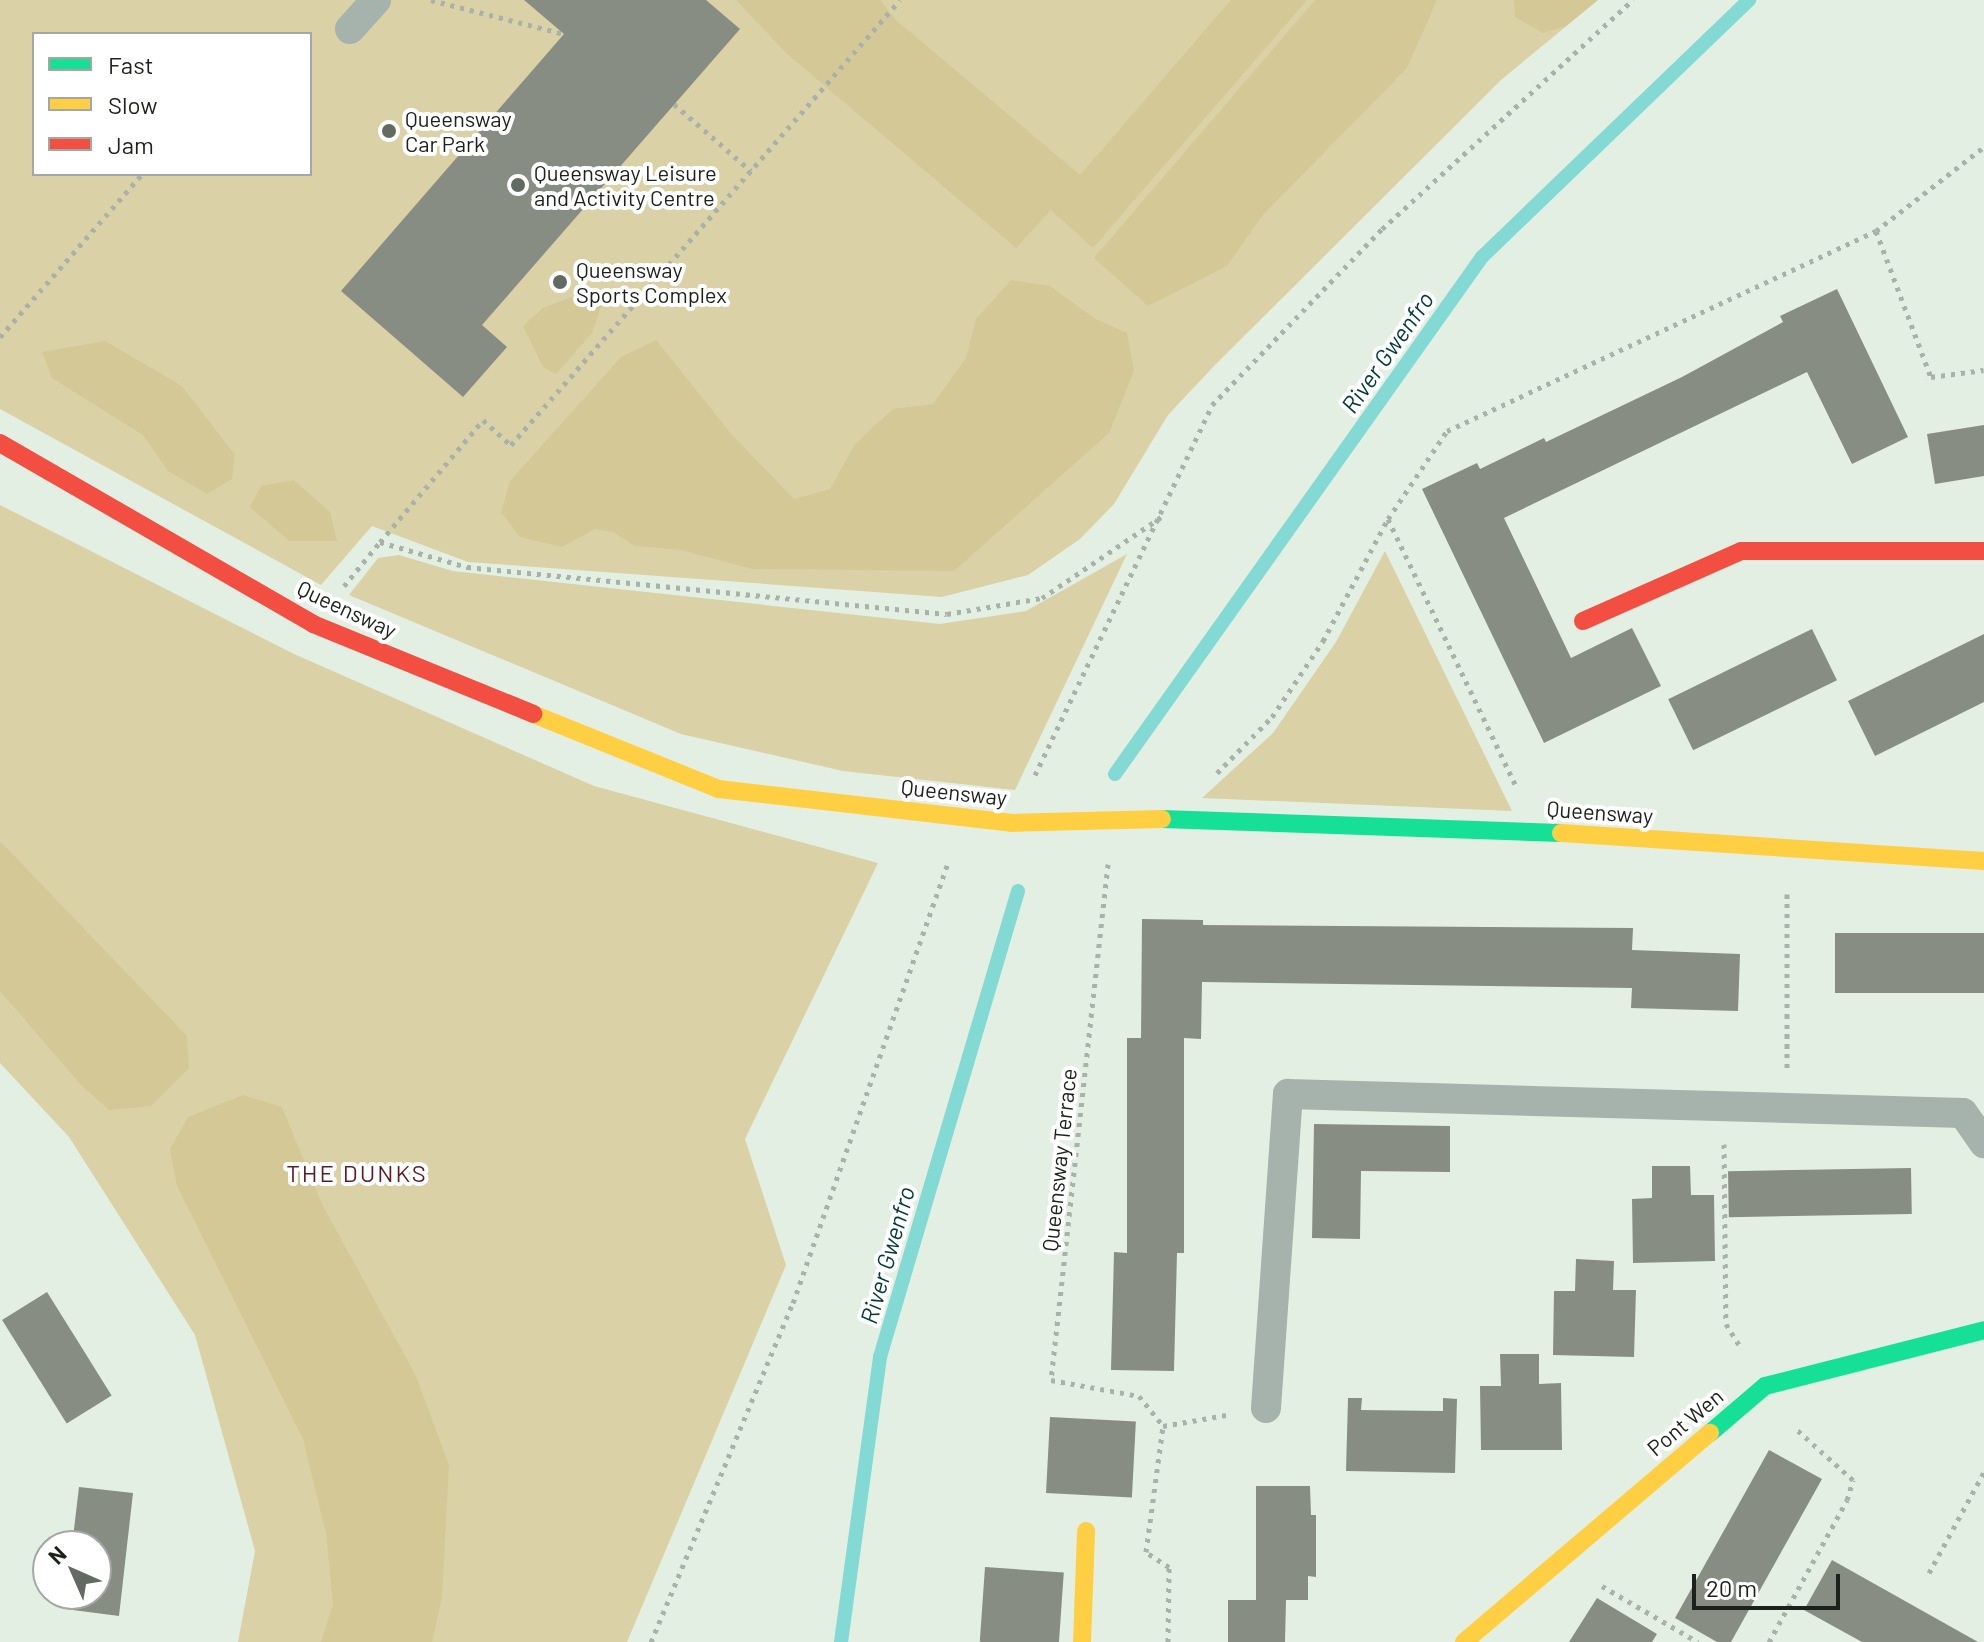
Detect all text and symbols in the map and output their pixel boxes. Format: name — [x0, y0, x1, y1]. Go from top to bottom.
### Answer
legend — [32, 32, 312, 176]
text: Fast — [108, 50, 153, 79]
text: Slow — [108, 90, 157, 119]
place label: Queensway Car Park — [405, 105, 512, 156]
marker: Queensway Car Park — [380, 122, 398, 140]
text: Jam — [108, 130, 154, 159]
place label: Queensway Leisure and Activity Centre — [534, 159, 717, 210]
marker: Queensway Leisure and Activity Centre — [509, 176, 527, 194]
place label: Queensway Sports Complex — [576, 256, 727, 308]
marker: Queensway Sports Complex — [551, 273, 569, 291]
water label: River Gwenfro — [1335, 286, 1439, 418]
street label: Queensway — [293, 575, 401, 643]
street label: Queensway — [900, 773, 1008, 811]
street label: Queensway — [1546, 795, 1654, 829]
street label: Queensway Terrace — [1036, 1067, 1082, 1253]
district label: THE DUNKS — [286, 1159, 428, 1187]
water label: River Gwenfro — [854, 1183, 920, 1327]
street label: Pont Wen — [1642, 1383, 1728, 1461]
north arrow — [32, 1530, 112, 1610]
text: N — [42, 1540, 71, 1569]
scale bar — [1696, 1558, 1844, 1608]
text: 20 m — [1706, 1573, 1757, 1602]

